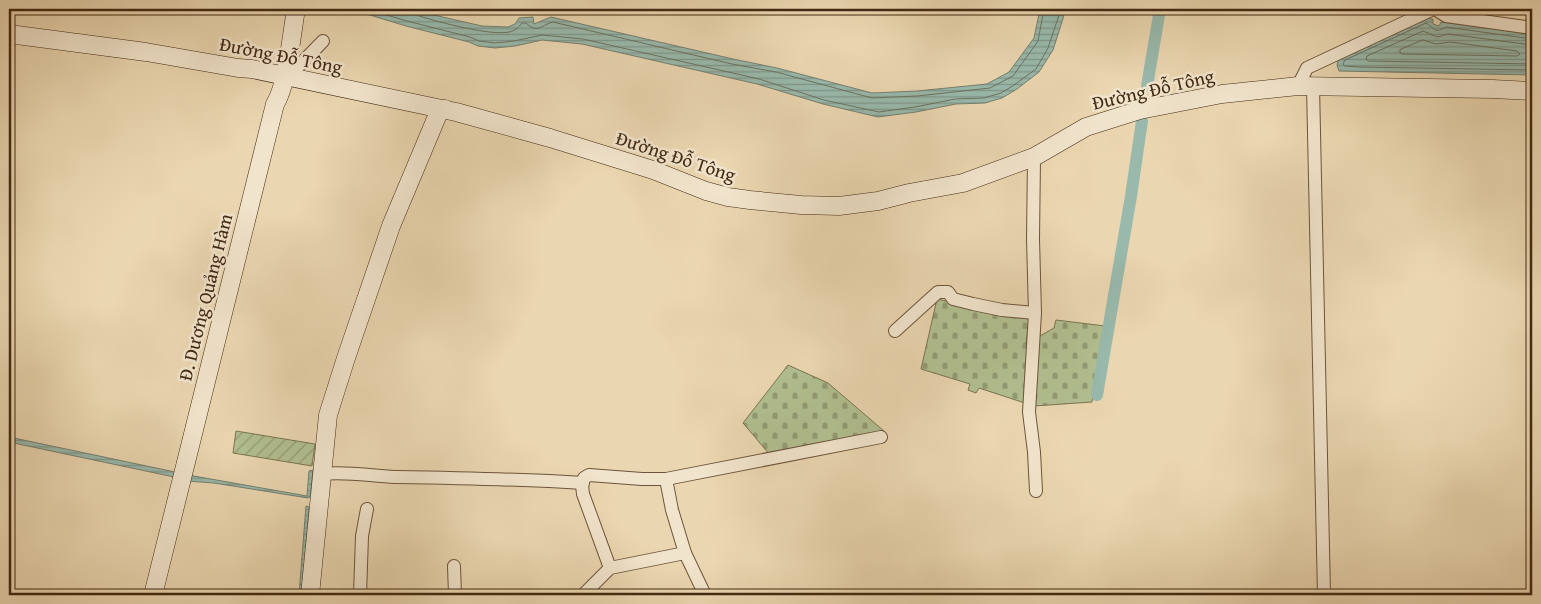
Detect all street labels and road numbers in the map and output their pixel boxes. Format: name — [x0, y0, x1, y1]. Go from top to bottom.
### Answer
street label: Đường Đỗ Tông — [217, 29, 345, 81]
street label: Đường Đỗ Tông — [1089, 61, 1217, 117]
street label: Đường Đỗ Tông — [613, 123, 740, 189]
street label: Đ. Dương Quảng Hàm — [171, 210, 239, 383]

